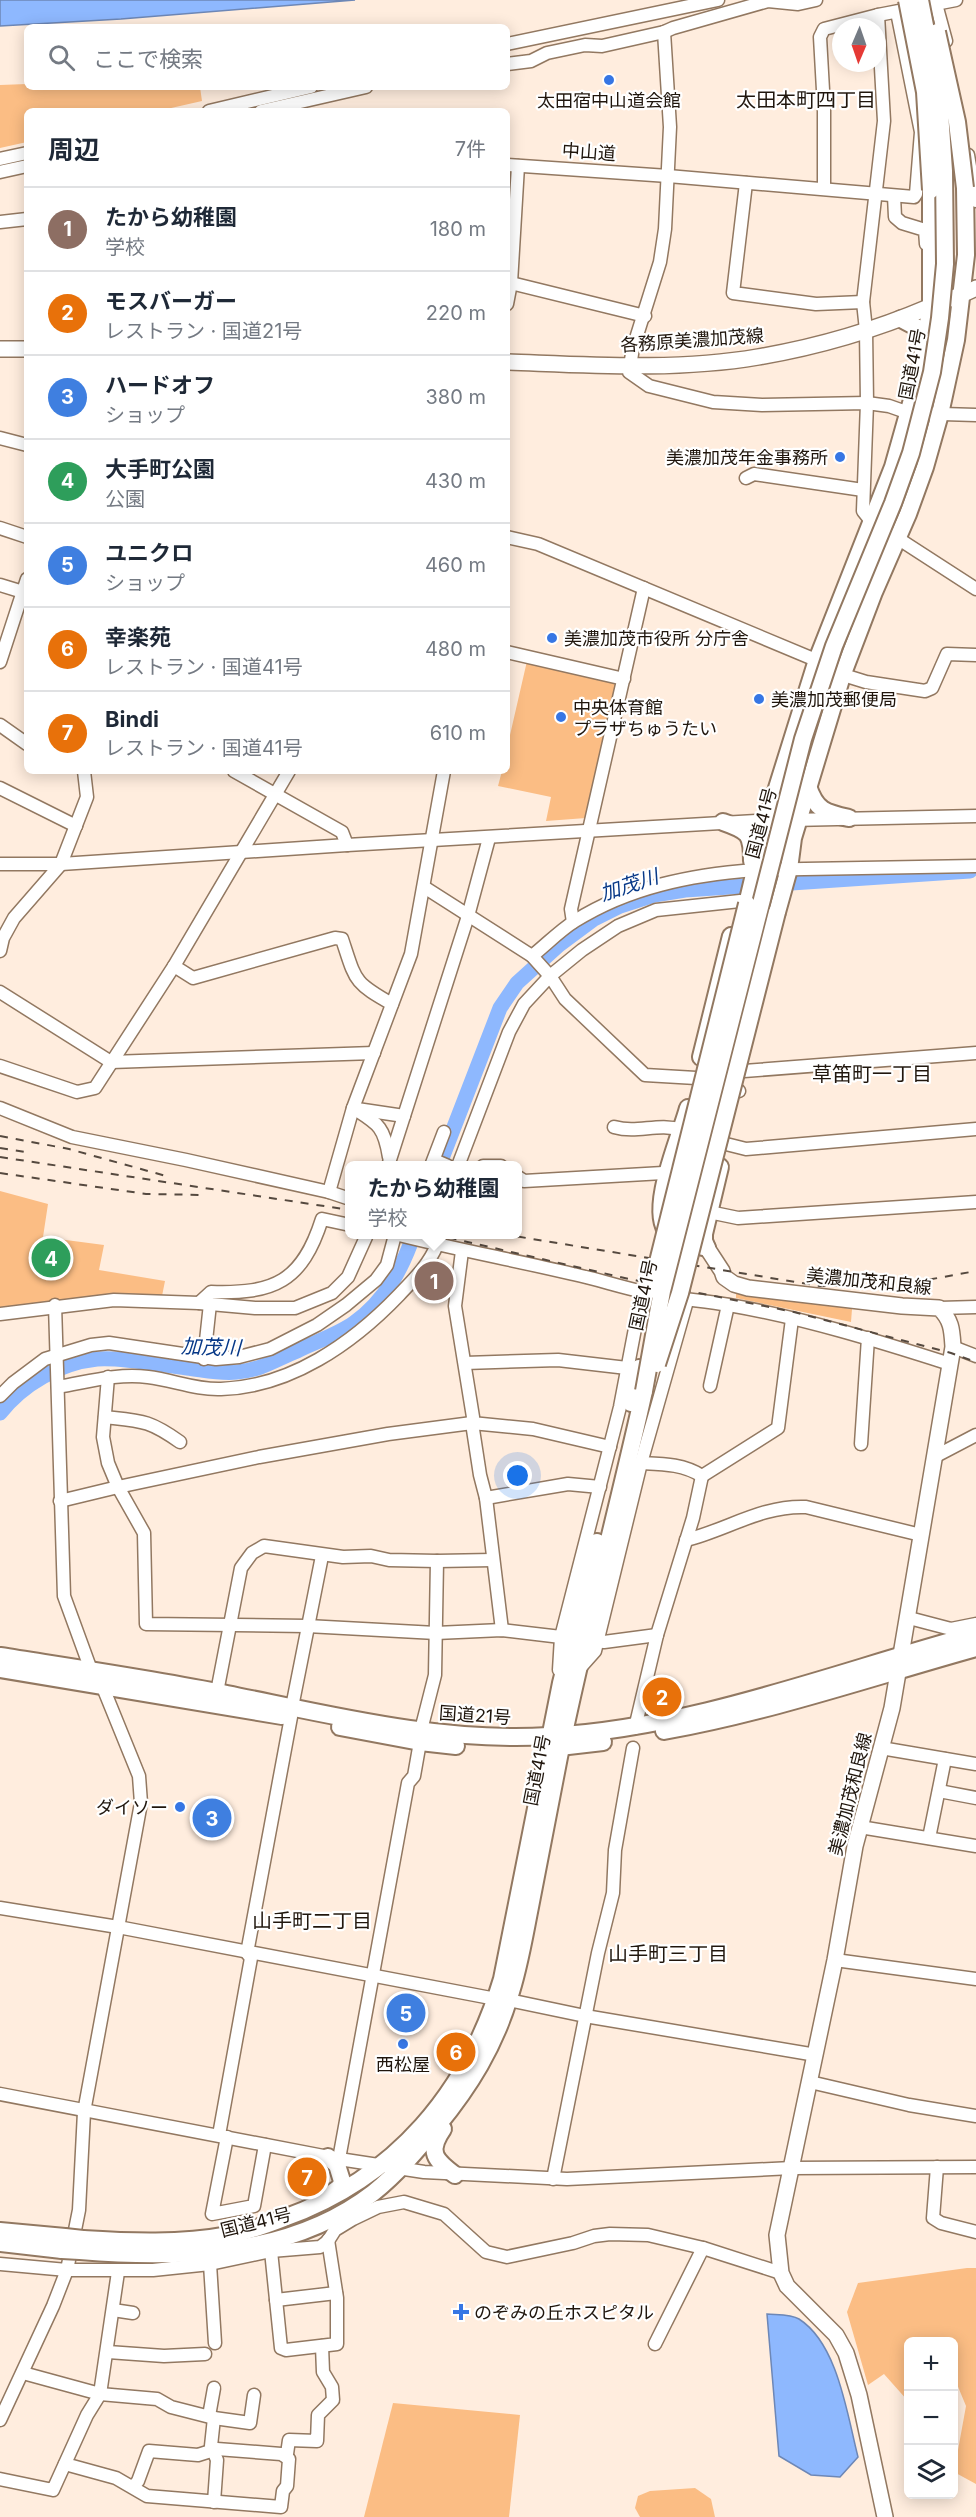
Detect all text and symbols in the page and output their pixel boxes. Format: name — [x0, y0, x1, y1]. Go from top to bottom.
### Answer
north arrow — [832, 18, 886, 72]
search box — [24, 24, 510, 90]
icon: search — [45, 41, 78, 74]
text: ここで検索 — [93, 46, 203, 72]
marker: 太田宿中山道会館 — [602, 73, 616, 87]
district label: 太田本町四丁目 — [736, 88, 876, 112]
place label: 太田宿中山道会館 — [537, 90, 681, 111]
text: 周辺 — [48, 134, 100, 165]
text: 7件 — [455, 137, 486, 161]
street label: 中山道 — [561, 140, 617, 164]
text: たから幼稚園 — [105, 204, 237, 230]
text: 1 — [63, 217, 72, 241]
text: 180 m — [430, 217, 486, 241]
text: 学校 — [105, 235, 145, 259]
text: モスバーガー — [105, 288, 237, 314]
text: 2 — [61, 301, 74, 325]
text: 220 m — [426, 301, 486, 325]
text: レストラン · 国道21号 — [105, 319, 302, 343]
street label: 各務原美濃加茂線 — [619, 325, 765, 355]
street label: 国道41号 — [895, 326, 929, 402]
text: ハードオフ — [105, 372, 215, 398]
text: 3 — [61, 385, 74, 409]
text: 380 m — [426, 385, 486, 409]
text: ショップ — [105, 403, 185, 427]
place label: 美濃加茂年金事務所 — [666, 447, 828, 468]
marker: 美濃加茂年金事務所 — [833, 450, 847, 464]
text: 大手町公園 — [105, 456, 215, 482]
text: 4 — [61, 469, 74, 493]
text: 430 m — [425, 469, 486, 493]
text: 公園 — [105, 487, 145, 511]
text: ユニクロ — [105, 540, 193, 566]
text: 5 — [61, 553, 74, 577]
text: 460 m — [425, 553, 486, 577]
text: ショップ — [105, 571, 185, 595]
text: 幸楽苑 — [105, 624, 171, 650]
place label: 美濃加茂市役所 分庁舎 — [564, 628, 749, 649]
marker: 美濃加茂市役所 分庁舎 — [545, 631, 559, 645]
text: 6 — [61, 637, 74, 661]
text: 480 m — [425, 637, 486, 661]
text: レストラン · 国道41号 — [105, 655, 303, 679]
place label: 美濃加茂郵便局 — [771, 689, 897, 710]
marker: 美濃加茂郵便局 — [752, 692, 766, 706]
place label: 中央体育館 プラザちゅうたい — [573, 697, 717, 739]
text: Bindi — [105, 706, 159, 732]
marker: 中央体育館 プラザちゅうたい — [554, 710, 568, 724]
text: 7 — [62, 721, 73, 745]
text: 610 m — [430, 721, 486, 745]
text: レストラン · 国道41号 — [105, 736, 303, 760]
street label: 国道41号 — [741, 785, 781, 861]
water label: 加茂川 — [597, 864, 663, 906]
district label: 草笛町一丁目 — [812, 1062, 932, 1086]
popup — [345, 1161, 522, 1239]
text: たから幼稚園 — [367, 1175, 500, 1201]
text: 学校 — [367, 1206, 407, 1230]
pin: 4 — [32, 1236, 70, 1280]
street label: 国道41号 — [625, 1257, 661, 1333]
pin: 1 — [414, 1258, 454, 1304]
street label: 美濃加茂和良線 — [805, 1264, 933, 1298]
water label: 加茂川 — [181, 1334, 243, 1360]
your location — [503, 1461, 532, 1490]
pin: 2 — [642, 1674, 682, 1720]
street label: 国道21号 — [438, 1702, 512, 1728]
street label: 美濃加茂和良線 — [825, 1730, 875, 1858]
street label: 国道41号 — [520, 1732, 554, 1808]
pin: 3 — [192, 1796, 232, 1840]
place label: ダイソー — [96, 1797, 168, 1818]
marker: ダイソー — [173, 1800, 187, 1814]
district label: 山手町二丁目 — [252, 1909, 372, 1933]
district label: 山手町三丁目 — [608, 1942, 728, 1966]
pin: 5 — [386, 1990, 426, 2036]
pin: 6 — [436, 2030, 476, 2074]
marker: 西松屋 — [396, 2037, 410, 2051]
place label: 西松屋 — [376, 2054, 430, 2075]
pin: 7 — [288, 2154, 326, 2200]
street label: 国道41号 — [218, 2203, 294, 2241]
place label: のぞみの丘ホスピタル — [474, 2302, 654, 2323]
marker: のぞみの丘ホスピタル — [452, 2303, 470, 2321]
map controls — [904, 2337, 958, 2499]
button: + — [904, 2337, 958, 2391]
button: − — [904, 2391, 958, 2445]
button: layers — [904, 2445, 958, 2499]

